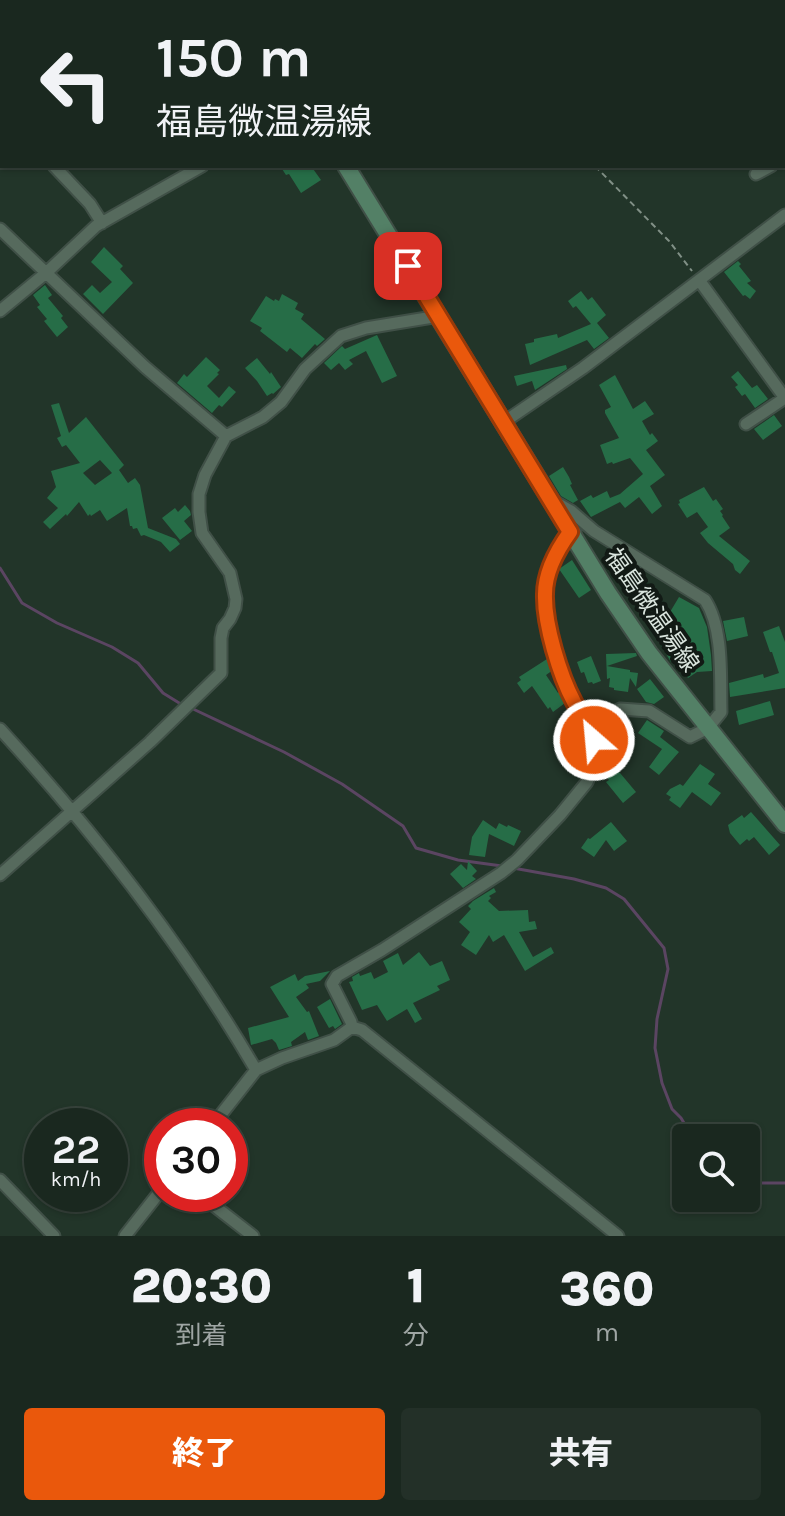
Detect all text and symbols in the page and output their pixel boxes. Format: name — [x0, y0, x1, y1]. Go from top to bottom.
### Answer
text: 150 m — [156, 25, 311, 90]
icon: left — [24, 32, 128, 136]
text: 福島微温湯線 — [156, 101, 372, 143]
pin — [374, 232, 442, 300]
icon: arrive — [386, 244, 430, 288]
street label: 福島微温湯線 — [599, 543, 705, 677]
position arrow — [552, 698, 636, 782]
speed limit sign: 30 — [144, 1108, 248, 1212]
map controls — [672, 1124, 760, 1212]
button: search — [672, 1124, 760, 1212]
text: 22 — [52, 1126, 100, 1173]
text: km/h — [51, 1168, 101, 1191]
text: 20:30 — [131, 1258, 272, 1314]
text: 1 — [407, 1258, 425, 1314]
text: 360 — [560, 1261, 654, 1317]
text: m — [595, 1317, 619, 1348]
text: 到着 — [175, 1320, 227, 1351]
text: 分 — [403, 1320, 429, 1351]
button: 終了 — [24, 1408, 385, 1500]
button: 共有 — [401, 1408, 761, 1500]

